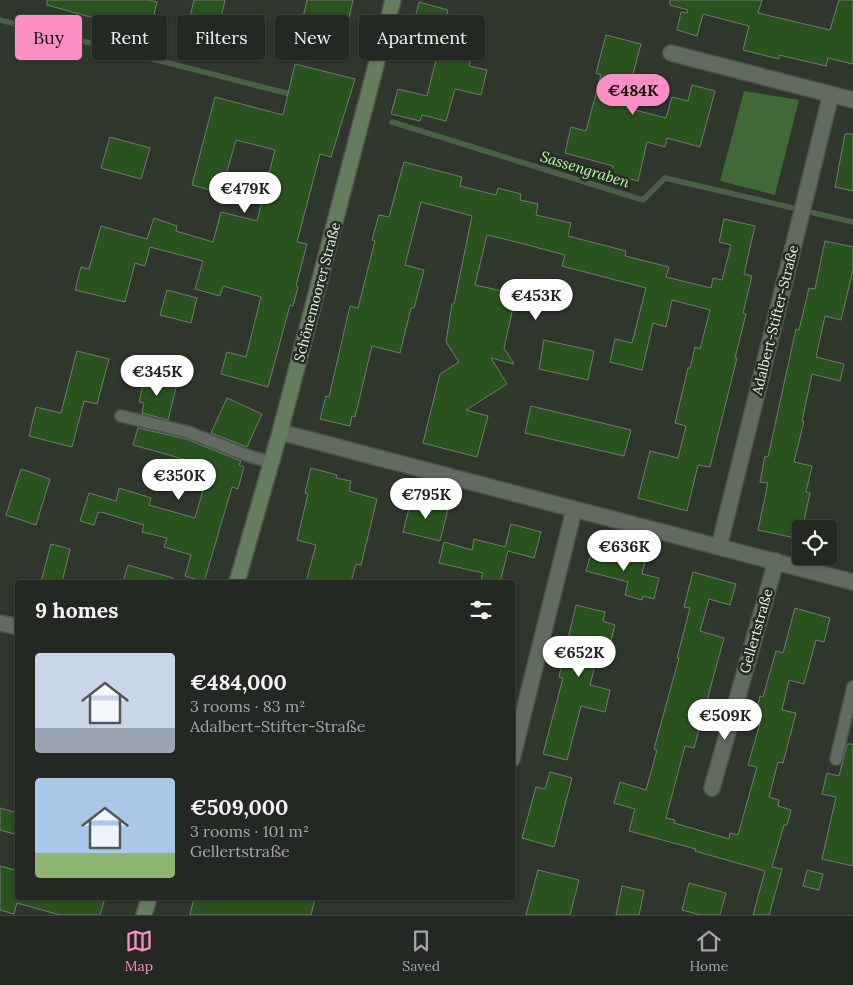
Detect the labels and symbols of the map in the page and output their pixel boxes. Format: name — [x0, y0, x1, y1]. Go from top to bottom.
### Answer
pin: €484K — [598, 74, 668, 116]
water label: Sassengraben — [538, 146, 633, 192]
pin: €479K — [210, 172, 280, 214]
street label: Schönemoorer Straße — [290, 220, 344, 364]
street label: Adalbert-Stifter-Straße — [747, 243, 802, 398]
pin: €453K — [501, 278, 571, 321]
pin: €345K — [122, 354, 192, 397]
pin: €350K — [144, 458, 214, 501]
pin: €795K — [391, 478, 461, 520]
pin: €636K — [589, 530, 659, 572]
street label: Gellertstraße — [735, 586, 777, 675]
pin: €652K — [544, 636, 614, 678]
pin: €509K — [690, 698, 760, 741]

